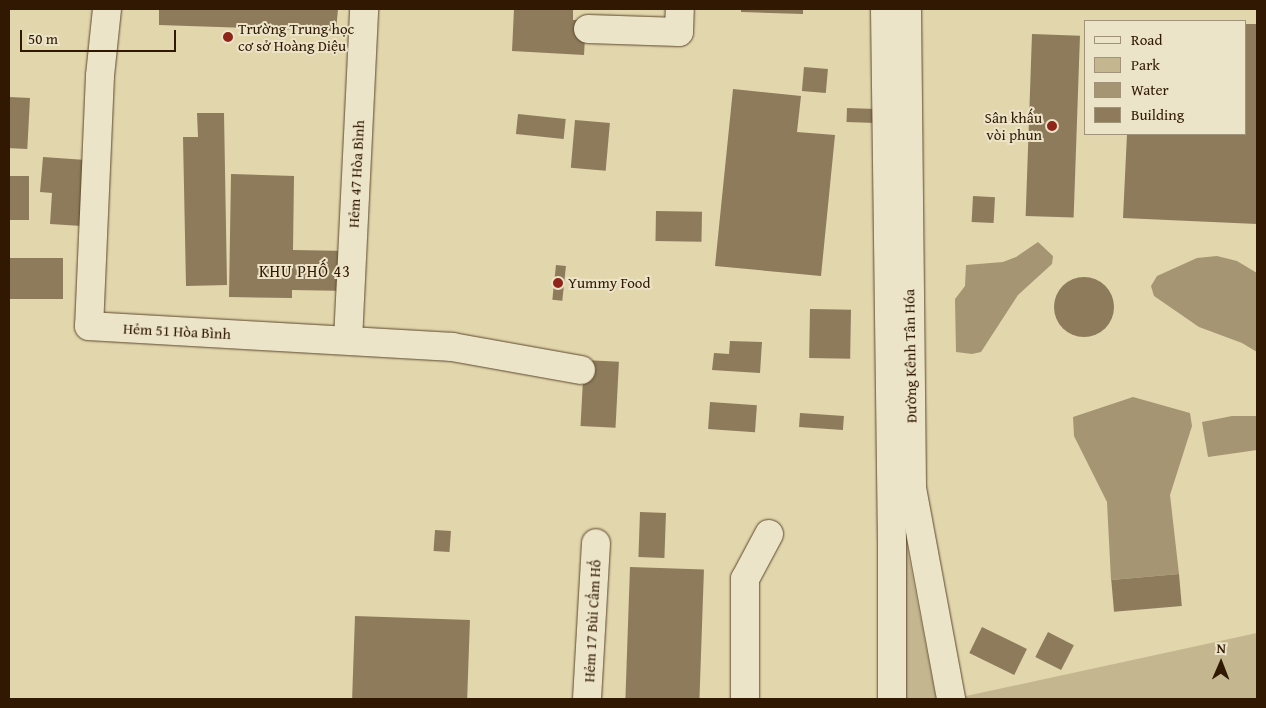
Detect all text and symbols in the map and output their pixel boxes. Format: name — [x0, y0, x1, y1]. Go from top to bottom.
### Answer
place label: Trường Trung học cơ sở Hoàng Diệu — [238, 19, 354, 54]
scale bar — [22, 20, 179, 52]
legend — [1084, 20, 1246, 135]
text: 50 m — [28, 28, 58, 49]
text: Road — [1131, 29, 1162, 50]
marker: Trường Trung học cơ sở Hoàng Diệu — [222, 31, 234, 43]
text: Park — [1131, 54, 1160, 75]
text: Water — [1131, 79, 1169, 100]
text: Building — [1131, 104, 1184, 125]
place label: Sân khấu vòi phun — [985, 108, 1042, 143]
street label: Hẻm 47 Hòa Bình — [344, 120, 368, 228]
marker: Sân khấu vòi phun — [1046, 120, 1058, 132]
district label: KHU PHỐ 43 — [258, 261, 352, 281]
place label: Yummy Food — [568, 274, 650, 292]
marker: Yummy Food — [552, 277, 564, 289]
street label: Đường Kênh Tân Hóa — [900, 289, 920, 423]
street label: Hẻm 51 Hòa Bình — [123, 319, 231, 343]
street label: Hẻm 17 Bùi Cẩm Hổ — [580, 559, 604, 683]
north arrow — [1196, 638, 1246, 688]
text: N — [1216, 638, 1226, 658]

